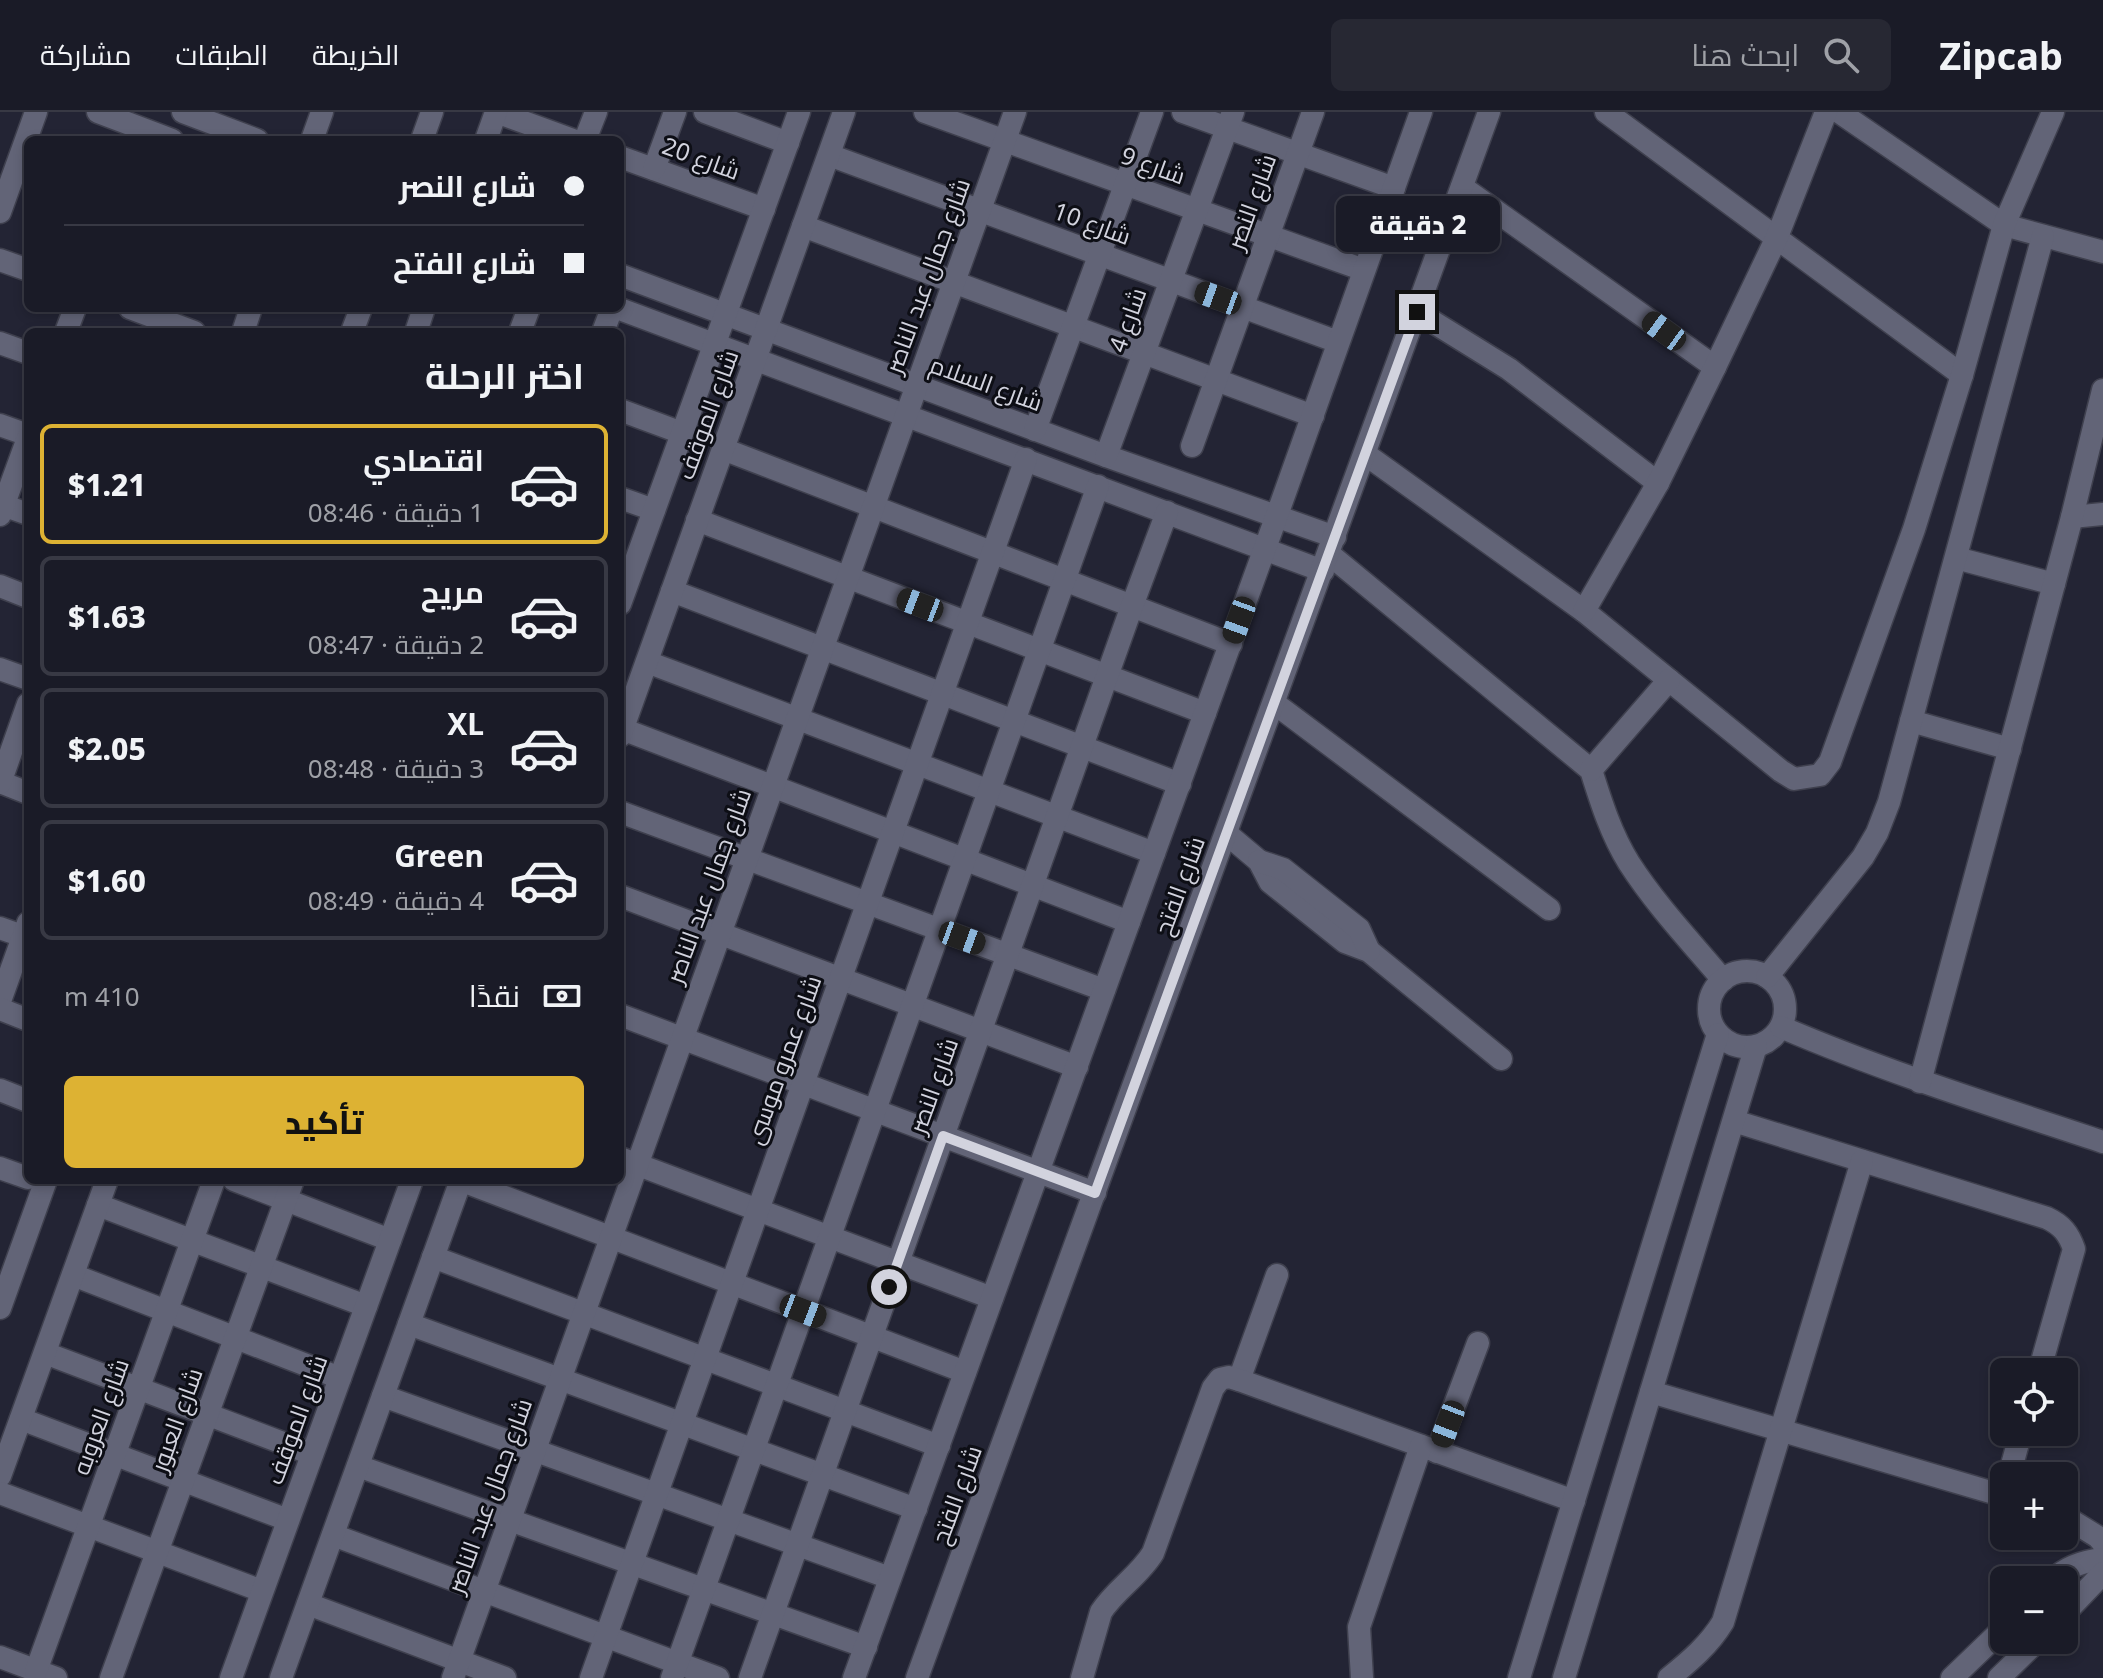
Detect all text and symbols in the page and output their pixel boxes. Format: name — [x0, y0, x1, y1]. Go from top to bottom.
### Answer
search box — [1331, 19, 1891, 91]
text: Zipcab — [1939, 29, 2063, 81]
icon: search — [1819, 33, 1863, 77]
text: ابحث هنا — [1691, 34, 1799, 75]
text: مشاركة — [40, 35, 131, 73]
text: الطبقات — [175, 35, 268, 73]
text: الخريطة — [312, 35, 399, 73]
street label: شارع 20 — [658, 128, 745, 188]
street label: شارع 9 — [1116, 138, 1190, 192]
street label: شارع النصر — [1217, 149, 1284, 256]
text: شارع النصر — [399, 165, 536, 206]
street label: شارع جمال عبد الناصر — [875, 173, 978, 380]
street label: شارع 10 — [1049, 193, 1136, 253]
callout: 2 دقيقة — [1335, 196, 1499, 252]
text: 2 دقيقة — [1369, 206, 1467, 242]
text: شارع الفتح — [393, 242, 536, 283]
car — [1191, 279, 1245, 317]
street label: شارع 4 — [1100, 283, 1154, 357]
route end — [1399, 294, 1435, 330]
car — [1638, 307, 1690, 355]
street label: شارع الموقف — [668, 345, 746, 484]
street label: شارع السلام — [925, 347, 1047, 419]
text: اختر الرحلة — [425, 351, 584, 400]
text: اقتصادي — [363, 439, 484, 480]
icon: car — [508, 448, 580, 520]
text: $1.21 — [68, 464, 146, 505]
text: 1 دقيقة · 08:46 — [308, 494, 484, 530]
text: مريح — [421, 571, 484, 612]
icon: car — [508, 580, 580, 652]
car — [893, 585, 947, 625]
car — [1220, 593, 1258, 647]
text: $1.63 — [68, 596, 146, 637]
text: 2 دقيقة · 08:47 — [308, 626, 484, 662]
text: XL — [447, 703, 484, 744]
icon: car — [508, 712, 580, 784]
text: $2.05 — [68, 728, 146, 769]
text: 3 دقيقة · 08:48 — [308, 750, 484, 786]
street label: شارع جمال عبد الناصر — [656, 783, 759, 990]
street label: شارع الفتح — [1145, 831, 1213, 940]
text: Green — [394, 835, 484, 876]
icon: car — [508, 844, 580, 916]
text: $1.60 — [68, 860, 146, 901]
text: 4 دقيقة · 08:49 — [308, 882, 484, 918]
car — [935, 919, 989, 957]
street label: شارع عمرو موسى — [737, 970, 829, 1149]
icon: cash — [540, 974, 584, 1018]
text: نقدًا — [469, 975, 520, 1016]
text: 410 m — [64, 978, 140, 1014]
street label: شارع النصر — [899, 1033, 966, 1140]
button: تأكيد — [64, 1076, 584, 1168]
route start — [871, 1269, 907, 1305]
car — [776, 1291, 830, 1331]
street label: شارع الموقف — [257, 1350, 335, 1489]
street label: شارع العروبه — [63, 1354, 137, 1480]
map controls — [1990, 1358, 2078, 1654]
button: locate — [1990, 1358, 2078, 1446]
street label: شارع العبور — [141, 1363, 211, 1478]
street label: شارع جمال عبد الناصر — [437, 1393, 540, 1600]
car — [1428, 1397, 1468, 1451]
street label: شارع الفتح — [922, 1440, 990, 1549]
button: + — [1990, 1462, 2078, 1550]
button: − — [1990, 1566, 2078, 1654]

